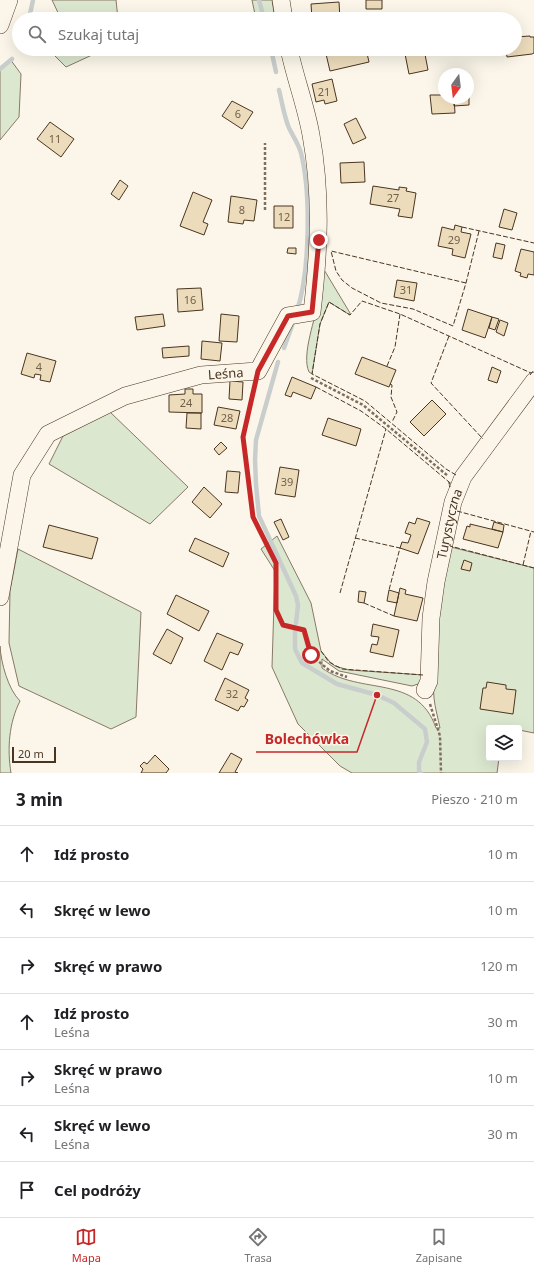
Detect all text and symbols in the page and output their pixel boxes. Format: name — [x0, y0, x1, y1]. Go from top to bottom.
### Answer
search box — [12, 12, 522, 56]
icon: search — [26, 23, 48, 45]
text: Szukaj tutaj — [58, 24, 139, 44]
north arrow — [438, 68, 474, 104]
house number: 21 — [318, 84, 330, 99]
house number: 6 — [235, 106, 241, 121]
house number: 11 — [49, 131, 61, 146]
house number: 27 — [387, 190, 399, 205]
house number: 8 — [239, 202, 245, 217]
house number: 12 — [278, 209, 290, 224]
route end — [310, 231, 328, 249]
house number: 29 — [448, 232, 460, 247]
house number: 31 — [400, 282, 412, 297]
house number: 16 — [184, 292, 196, 307]
house number: 4 — [36, 359, 43, 374]
street label: Leśna — [207, 363, 244, 383]
house number: 24 — [180, 395, 193, 410]
house number: 28 — [221, 410, 233, 425]
house number: 39 — [281, 474, 293, 489]
street label: Turystyczna — [432, 486, 467, 561]
route start — [302, 646, 320, 664]
house number: 32 — [226, 686, 238, 701]
map controls — [486, 725, 522, 761]
button: layers — [486, 725, 522, 761]
callout: Bolechówka — [256, 726, 357, 752]
text: Bolechówka — [265, 729, 349, 748]
scale bar — [12, 745, 56, 764]
text: 20 m — [18, 746, 44, 761]
text: 3 min — [16, 788, 63, 811]
text: Pieszo · 210 m — [431, 790, 518, 808]
icon: ahead — [16, 843, 38, 865]
text: Idź prosto — [54, 844, 129, 864]
text: 10 m — [488, 845, 518, 863]
icon: left — [16, 899, 38, 921]
text: Skręć w lewo — [54, 900, 151, 920]
text: 10 m — [488, 901, 518, 919]
icon: right — [16, 955, 38, 977]
text: Skręć w prawo — [54, 956, 162, 976]
text: 120 m — [480, 957, 518, 975]
text: Idź prosto — [54, 1003, 129, 1023]
icon: ahead — [16, 1011, 38, 1033]
text: 30 m — [488, 1013, 518, 1031]
text: Leśna — [54, 1023, 90, 1041]
text: Skręć w prawo — [54, 1059, 162, 1079]
icon: right — [16, 1067, 38, 1089]
text: 10 m — [488, 1069, 518, 1087]
text: Leśna — [54, 1079, 90, 1097]
text: Skręć w lewo — [54, 1115, 151, 1135]
icon: left — [16, 1123, 38, 1145]
text: 30 m — [488, 1125, 518, 1143]
text: Leśna — [54, 1135, 90, 1153]
icon: arrive — [16, 1179, 38, 1201]
text: Cel podróży — [54, 1180, 141, 1200]
tab: Mapa — [72, 1226, 101, 1265]
tab: Trasa — [245, 1226, 272, 1265]
tab: Zapisane — [416, 1226, 462, 1265]

